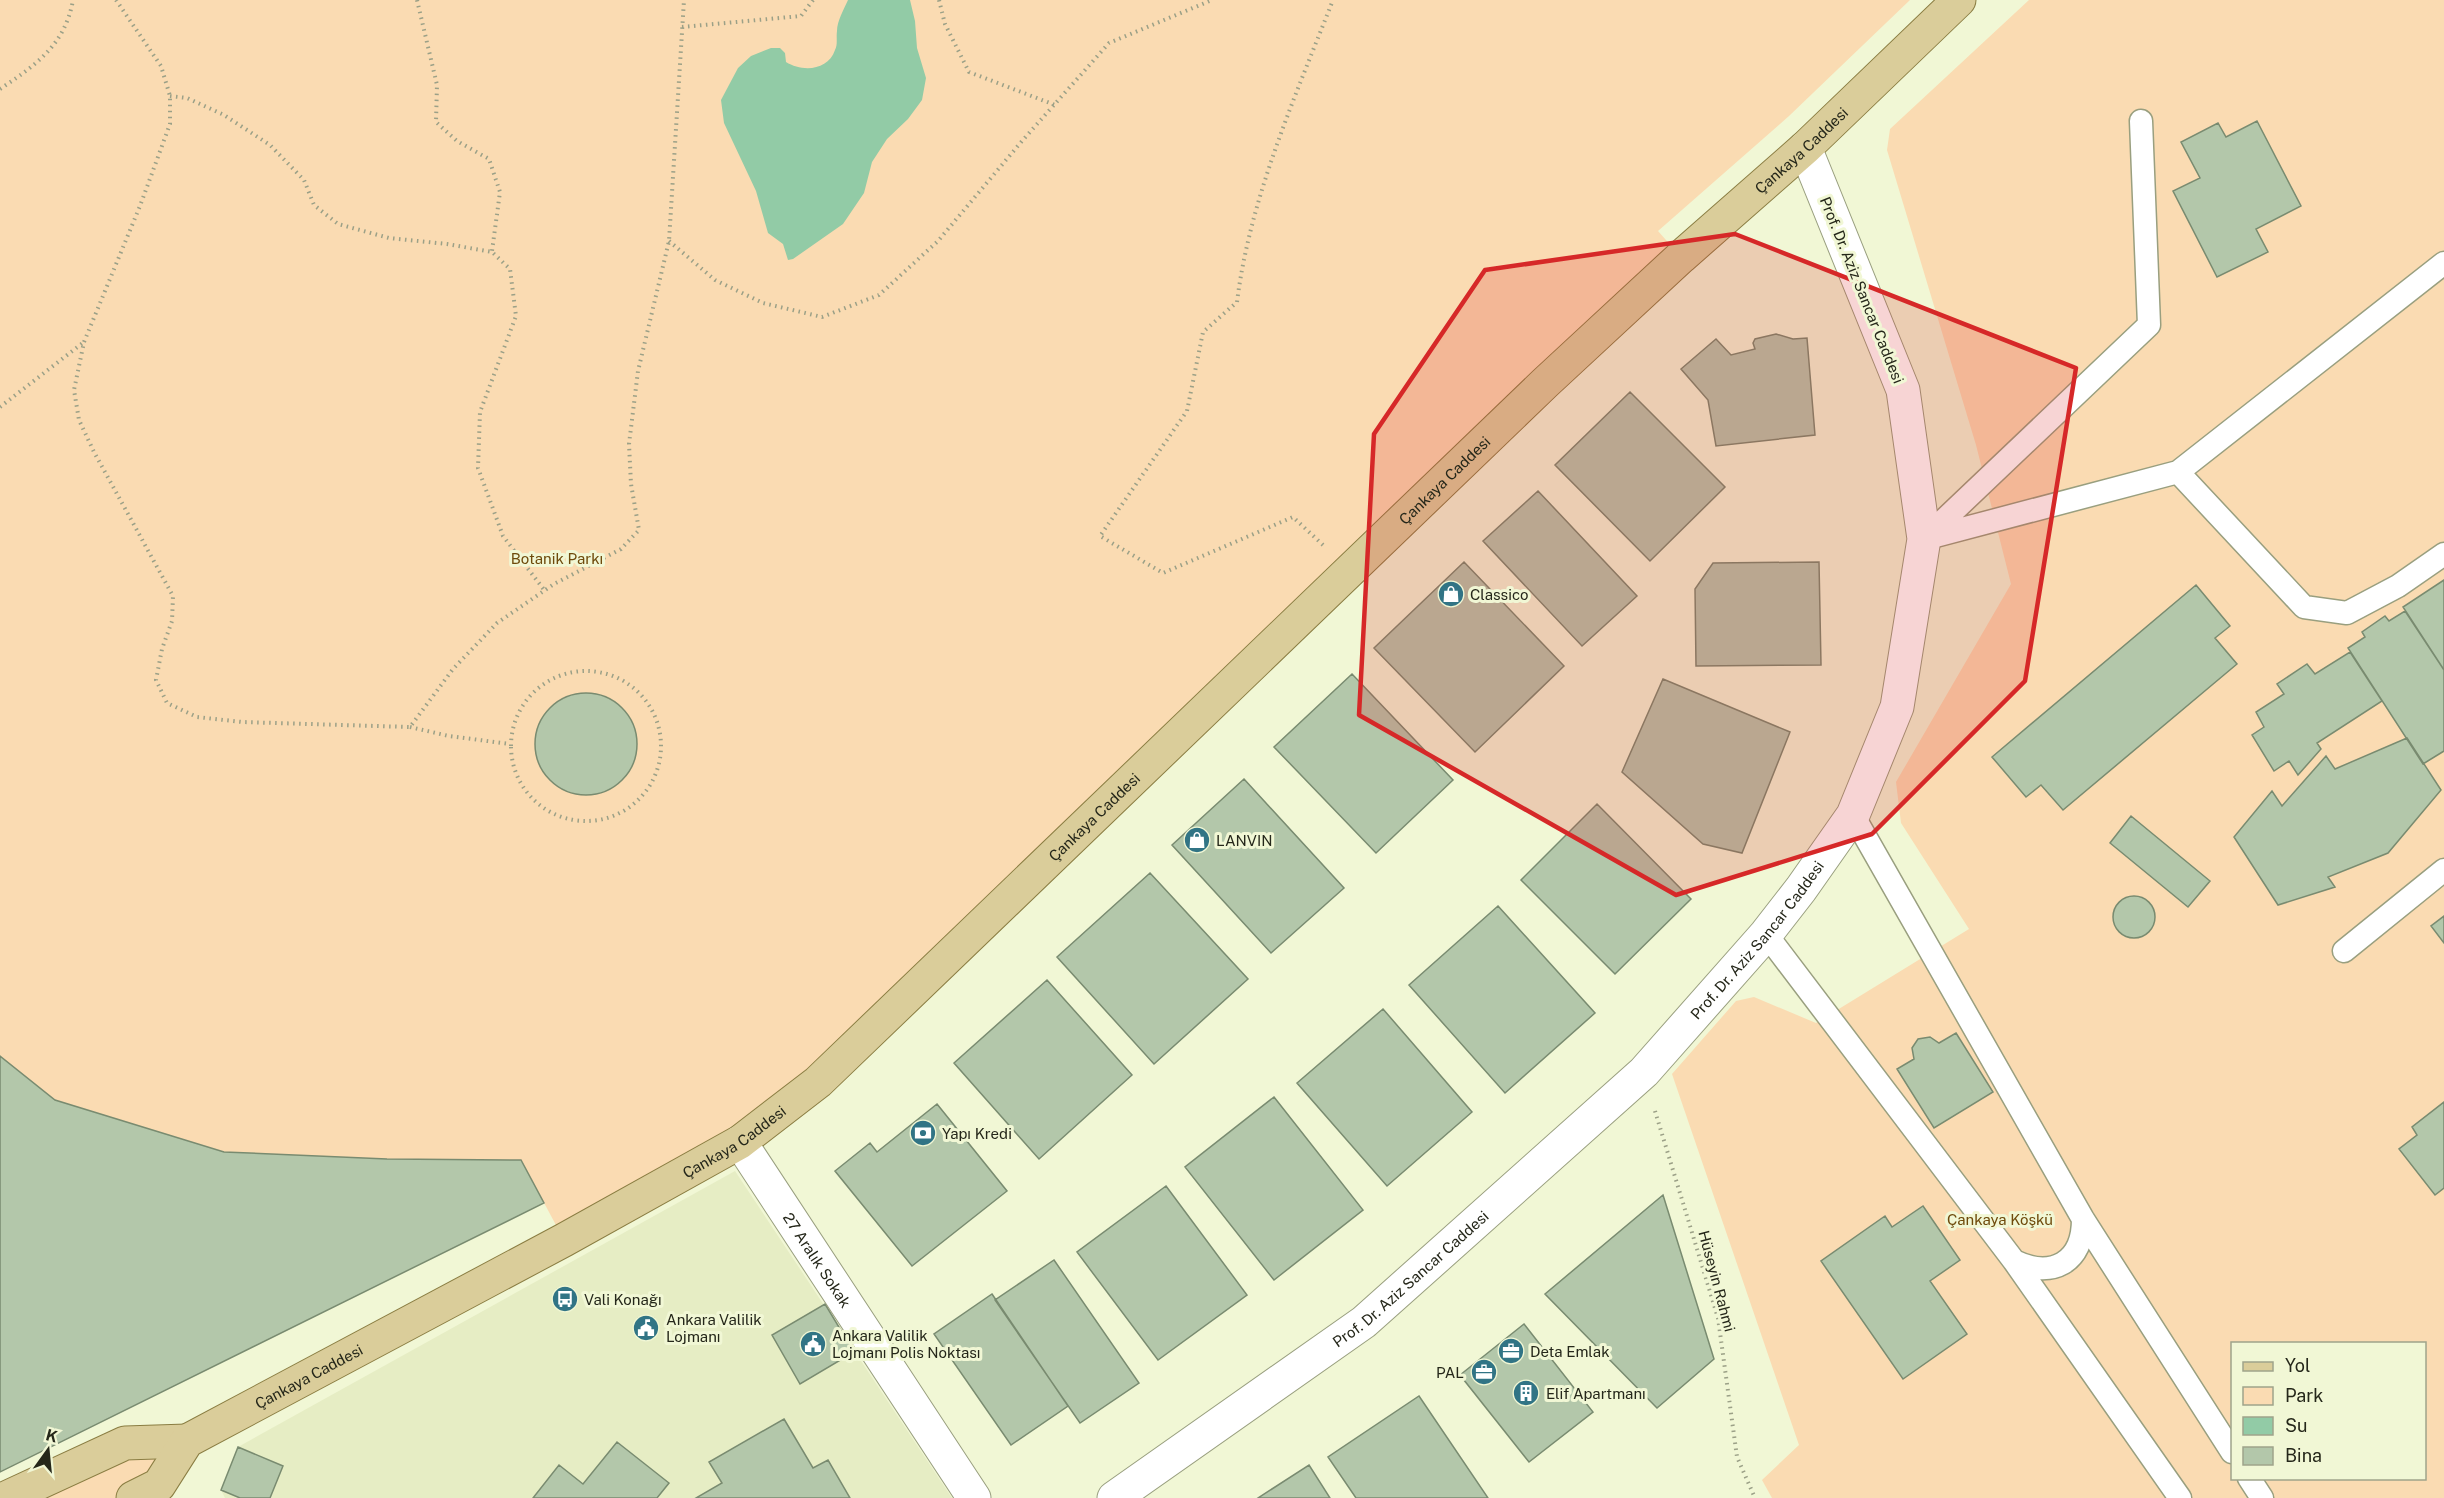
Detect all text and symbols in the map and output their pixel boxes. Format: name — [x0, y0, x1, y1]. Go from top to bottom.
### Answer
street label: Çankaya Caddesi — [1751, 103, 1851, 197]
street label: Prof. Dr. Aziz Sancar Caddesi — [1817, 194, 1907, 386]
street label: Çankaya Caddesi — [1395, 432, 1493, 527]
park label: Botanik Parkı — [511, 550, 603, 567]
shop icon: Classico — [1436, 579, 1466, 609]
place label: Classico — [1470, 586, 1528, 603]
street label: Çankaya Caddesi — [1045, 769, 1143, 864]
shop icon: LANVIN — [1182, 825, 1212, 855]
place label: LANVIN — [1216, 832, 1273, 849]
street label: Prof. Dr. Aziz Sancar Caddesi — [1687, 857, 1827, 1022]
street label: Çankaya Caddesi — [679, 1102, 789, 1181]
bank icon: Yapı Kredi — [908, 1118, 938, 1148]
place label: Yapı Kredi — [942, 1125, 1012, 1142]
street label: Prof. Dr. Aziz Sancar Caddesi — [1329, 1207, 1491, 1350]
street label: 27 Aralık Sokak — [780, 1209, 855, 1310]
park label: Çankaya Köşkü — [1947, 1211, 2053, 1228]
street label: Hüseyin Rahmi — [1695, 1229, 1739, 1333]
bus stop icon: Vali Konağı — [550, 1284, 580, 1314]
place label: Vali Konağı — [584, 1291, 662, 1308]
place label: Ankara Valilik Lojmanı — [666, 1311, 762, 1345]
public building icon: Ankara Valilik Lojmanı — [631, 1313, 661, 1343]
place label: Ankara Valilik Lojmanı Polis Noktası — [832, 1327, 980, 1361]
public building icon: Ankara Valilik Lojmanı Polis Noktası — [798, 1329, 828, 1359]
office icon: Deta Emlak — [1496, 1336, 1526, 1366]
street label: Çankaya Caddesi — [252, 1341, 365, 1412]
legend — [2231, 1342, 2426, 1480]
place label: Deta Emlak — [1530, 1343, 1610, 1360]
text: Yol — [2285, 1355, 2310, 1376]
office icon: PAL — [1469, 1357, 1499, 1387]
place label: PAL — [1436, 1364, 1464, 1381]
building icon: Elif Apartmanı — [1511, 1378, 1541, 1408]
place label: Elif Apartmanı — [1546, 1385, 1646, 1402]
text: Park — [2285, 1385, 2323, 1406]
text: Su — [2285, 1415, 2308, 1436]
north arrow — [18, 1420, 78, 1480]
text: K — [44, 1425, 60, 1447]
text: Bina — [2285, 1445, 2322, 1466]

